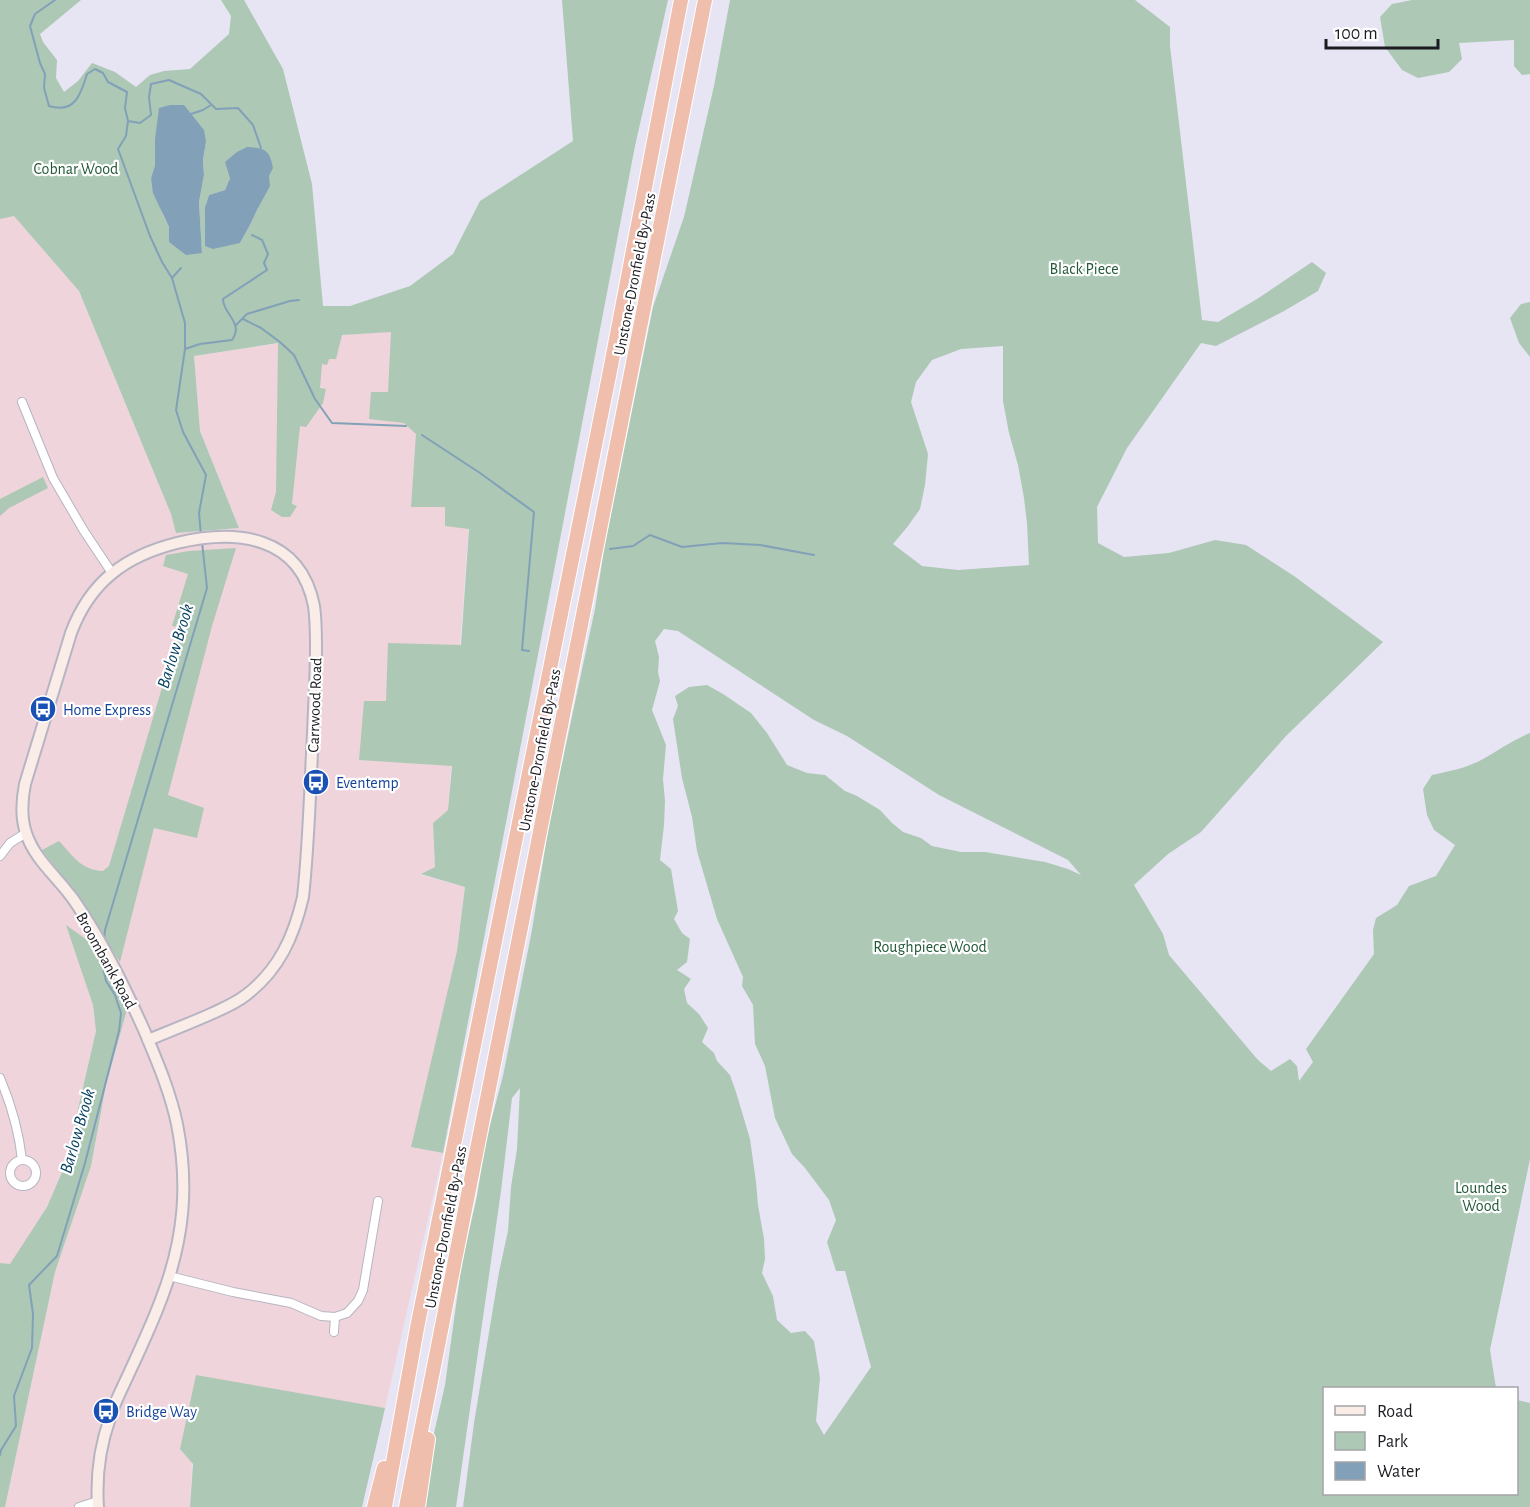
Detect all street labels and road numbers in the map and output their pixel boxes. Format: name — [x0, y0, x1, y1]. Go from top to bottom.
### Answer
street label: Unstone-Dronfield By-Pass — [611, 191, 660, 357]
street label: Carrwood Road — [305, 657, 325, 753]
street label: Unstone-Dronfield By-Pass — [516, 667, 565, 833]
street label: Broombank Road — [73, 910, 139, 1011]
street label: Unstone-Dronfield By-Pass — [422, 1144, 471, 1310]

